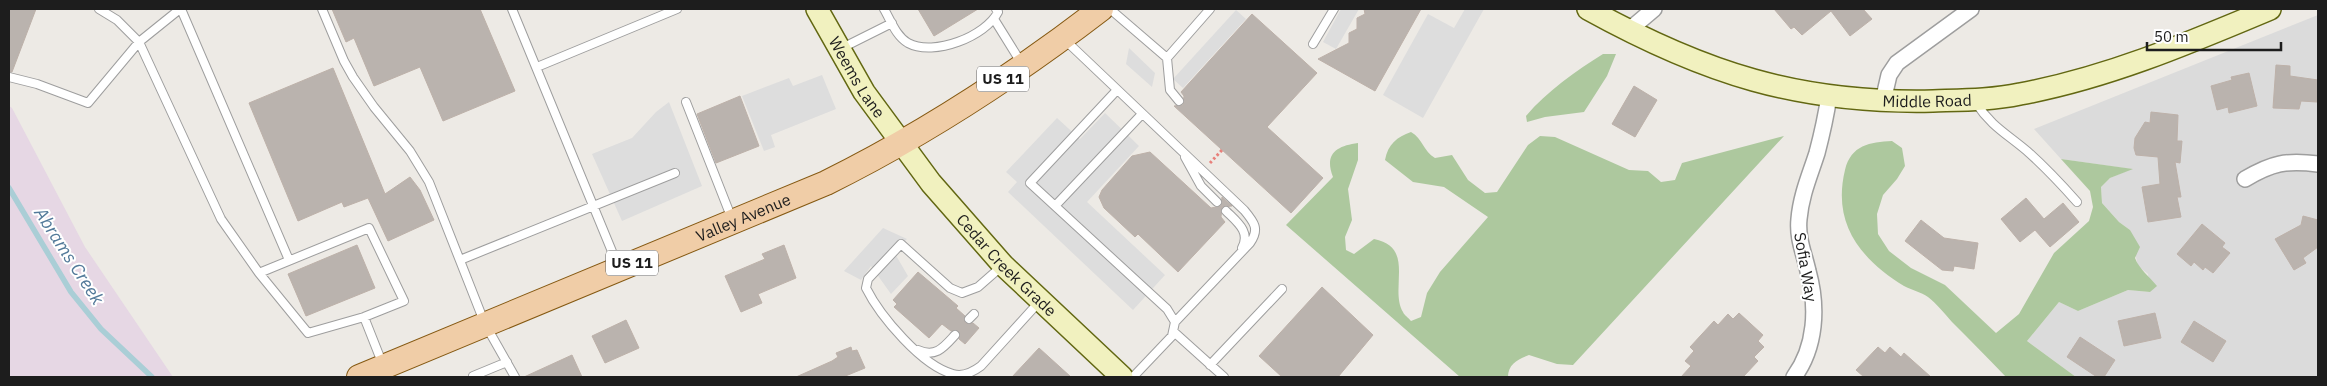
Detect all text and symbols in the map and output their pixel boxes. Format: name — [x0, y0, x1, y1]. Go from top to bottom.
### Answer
scale bar — [2147, 20, 2281, 52]
text: 50 m — [2154, 27, 2189, 46]
street label: Weems Lane — [825, 33, 890, 122]
road number: US 11 — [977, 66, 1029, 92]
street label: Middle Road — [1882, 90, 1972, 111]
street label: Valley Avenue — [693, 189, 794, 246]
water label: Abrams Creek — [29, 202, 110, 309]
street label: Cedar Creek Grade — [952, 209, 1061, 321]
street label: Sofia Way — [1790, 231, 1822, 303]
road number: US 11 — [606, 250, 658, 276]

